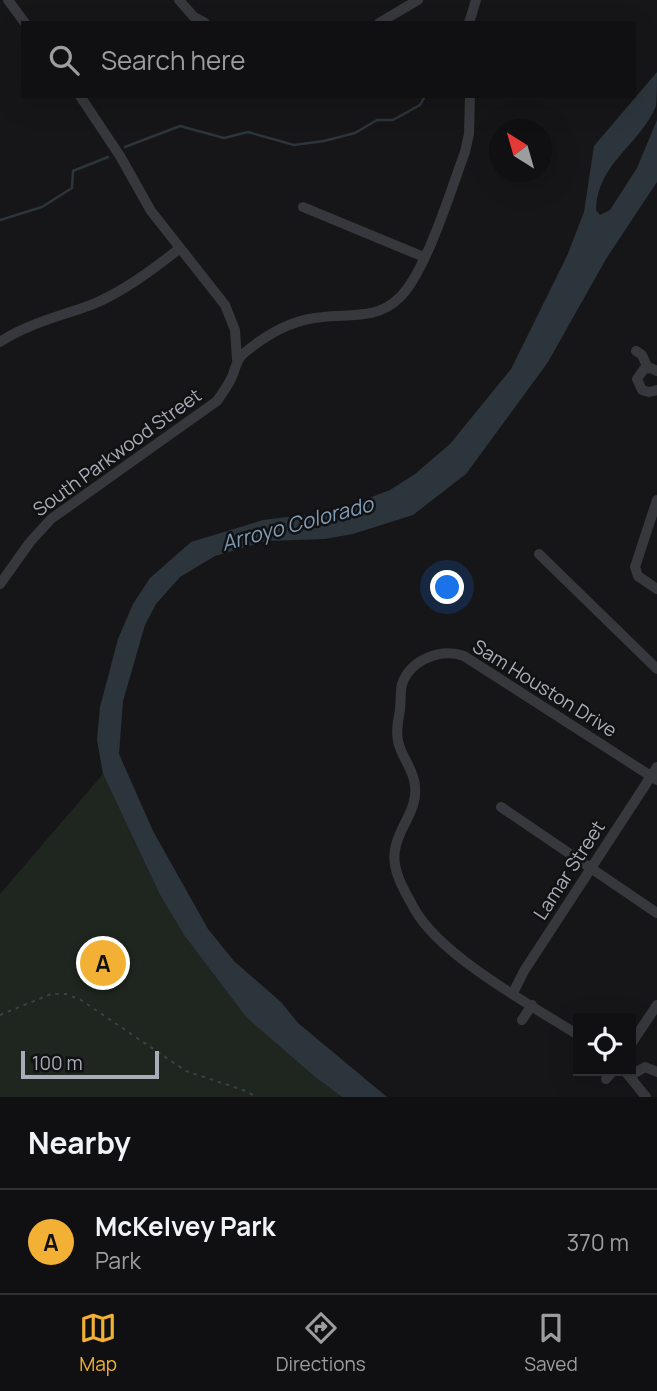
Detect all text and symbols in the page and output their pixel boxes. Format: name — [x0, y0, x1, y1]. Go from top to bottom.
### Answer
search box — [21, 21, 636, 98]
icon: search — [45, 41, 83, 79]
text: Search here — [101, 42, 246, 78]
north arrow — [489, 119, 552, 182]
street label: South Parkwood Street — [28, 382, 206, 522]
water label: Arroyo Colorado — [218, 489, 377, 557]
your location — [430, 570, 464, 604]
street label: Sam Houston Drive — [468, 633, 622, 743]
street label: Lamar Street — [527, 815, 611, 925]
pin: A — [80, 937, 126, 989]
map controls — [573, 1013, 636, 1076]
button: locate — [573, 1013, 636, 1076]
scale bar — [21, 1048, 159, 1080]
text: 100 m — [32, 1050, 83, 1076]
text: Nearby — [28, 1122, 131, 1163]
text: McKelvey Park — [95, 1208, 276, 1244]
text: A — [43, 1226, 59, 1258]
text: 370 m — [567, 1226, 629, 1258]
text: Park — [95, 1244, 141, 1276]
tab: Map — [79, 1309, 117, 1377]
tab: Directions — [276, 1309, 366, 1377]
tab: Saved — [524, 1309, 578, 1377]

